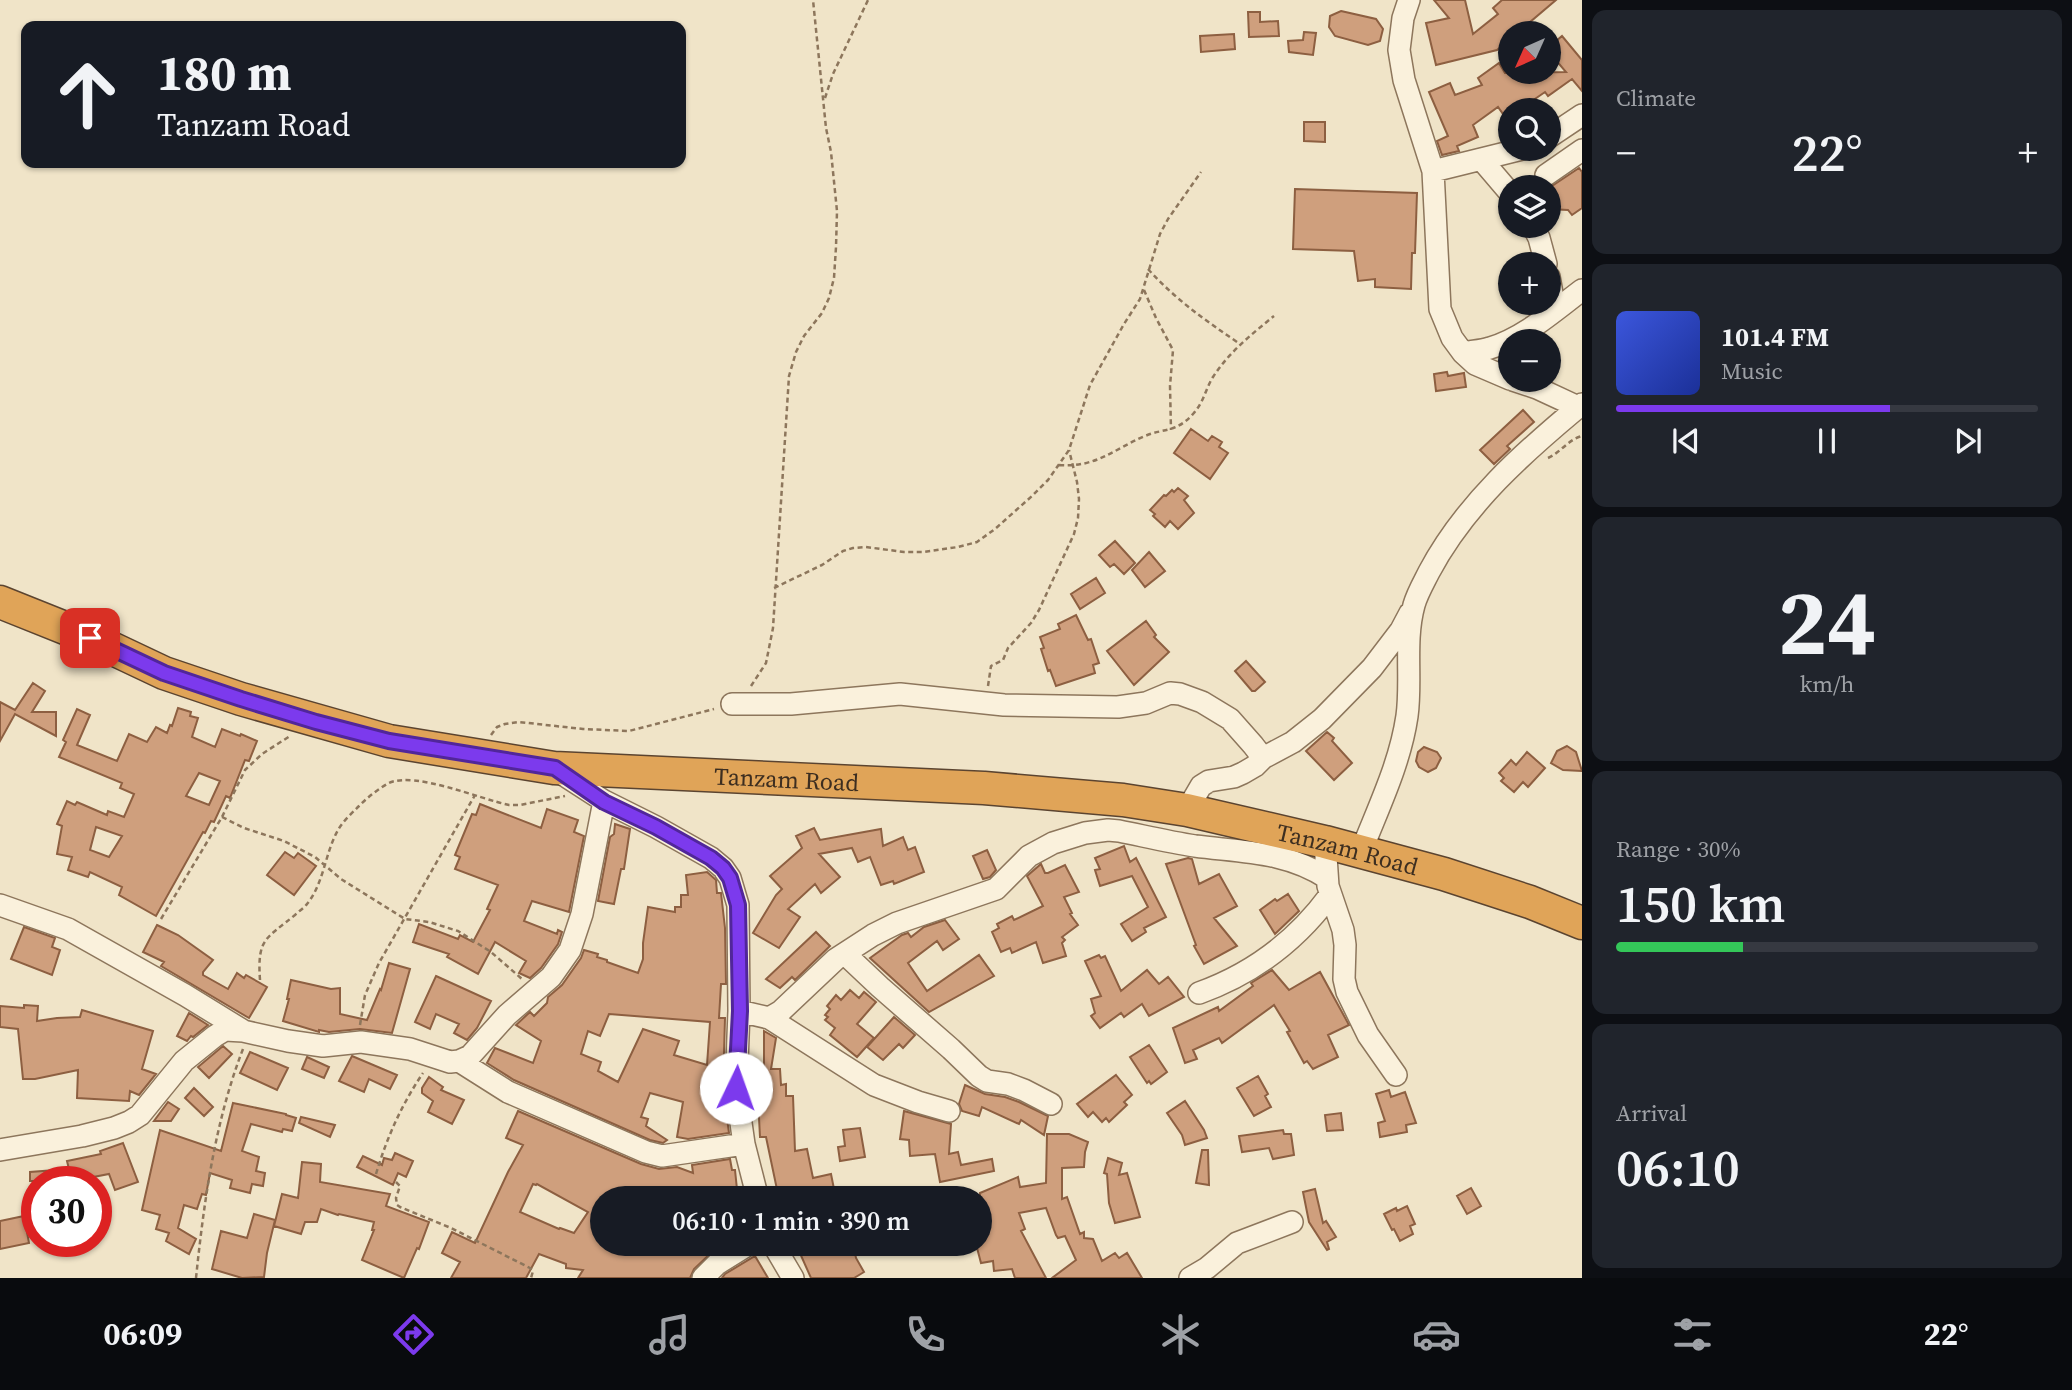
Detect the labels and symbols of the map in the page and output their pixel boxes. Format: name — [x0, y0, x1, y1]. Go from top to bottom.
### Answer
north arrow — [1498, 21, 1561, 84]
pin — [60, 608, 120, 668]
street label: Tanzam Road — [714, 759, 860, 799]
street label: Tanzam Road — [1274, 815, 1422, 883]
position arrow — [699, 1051, 773, 1125]
speed limit sign: 30 — [21, 1166, 112, 1257]

